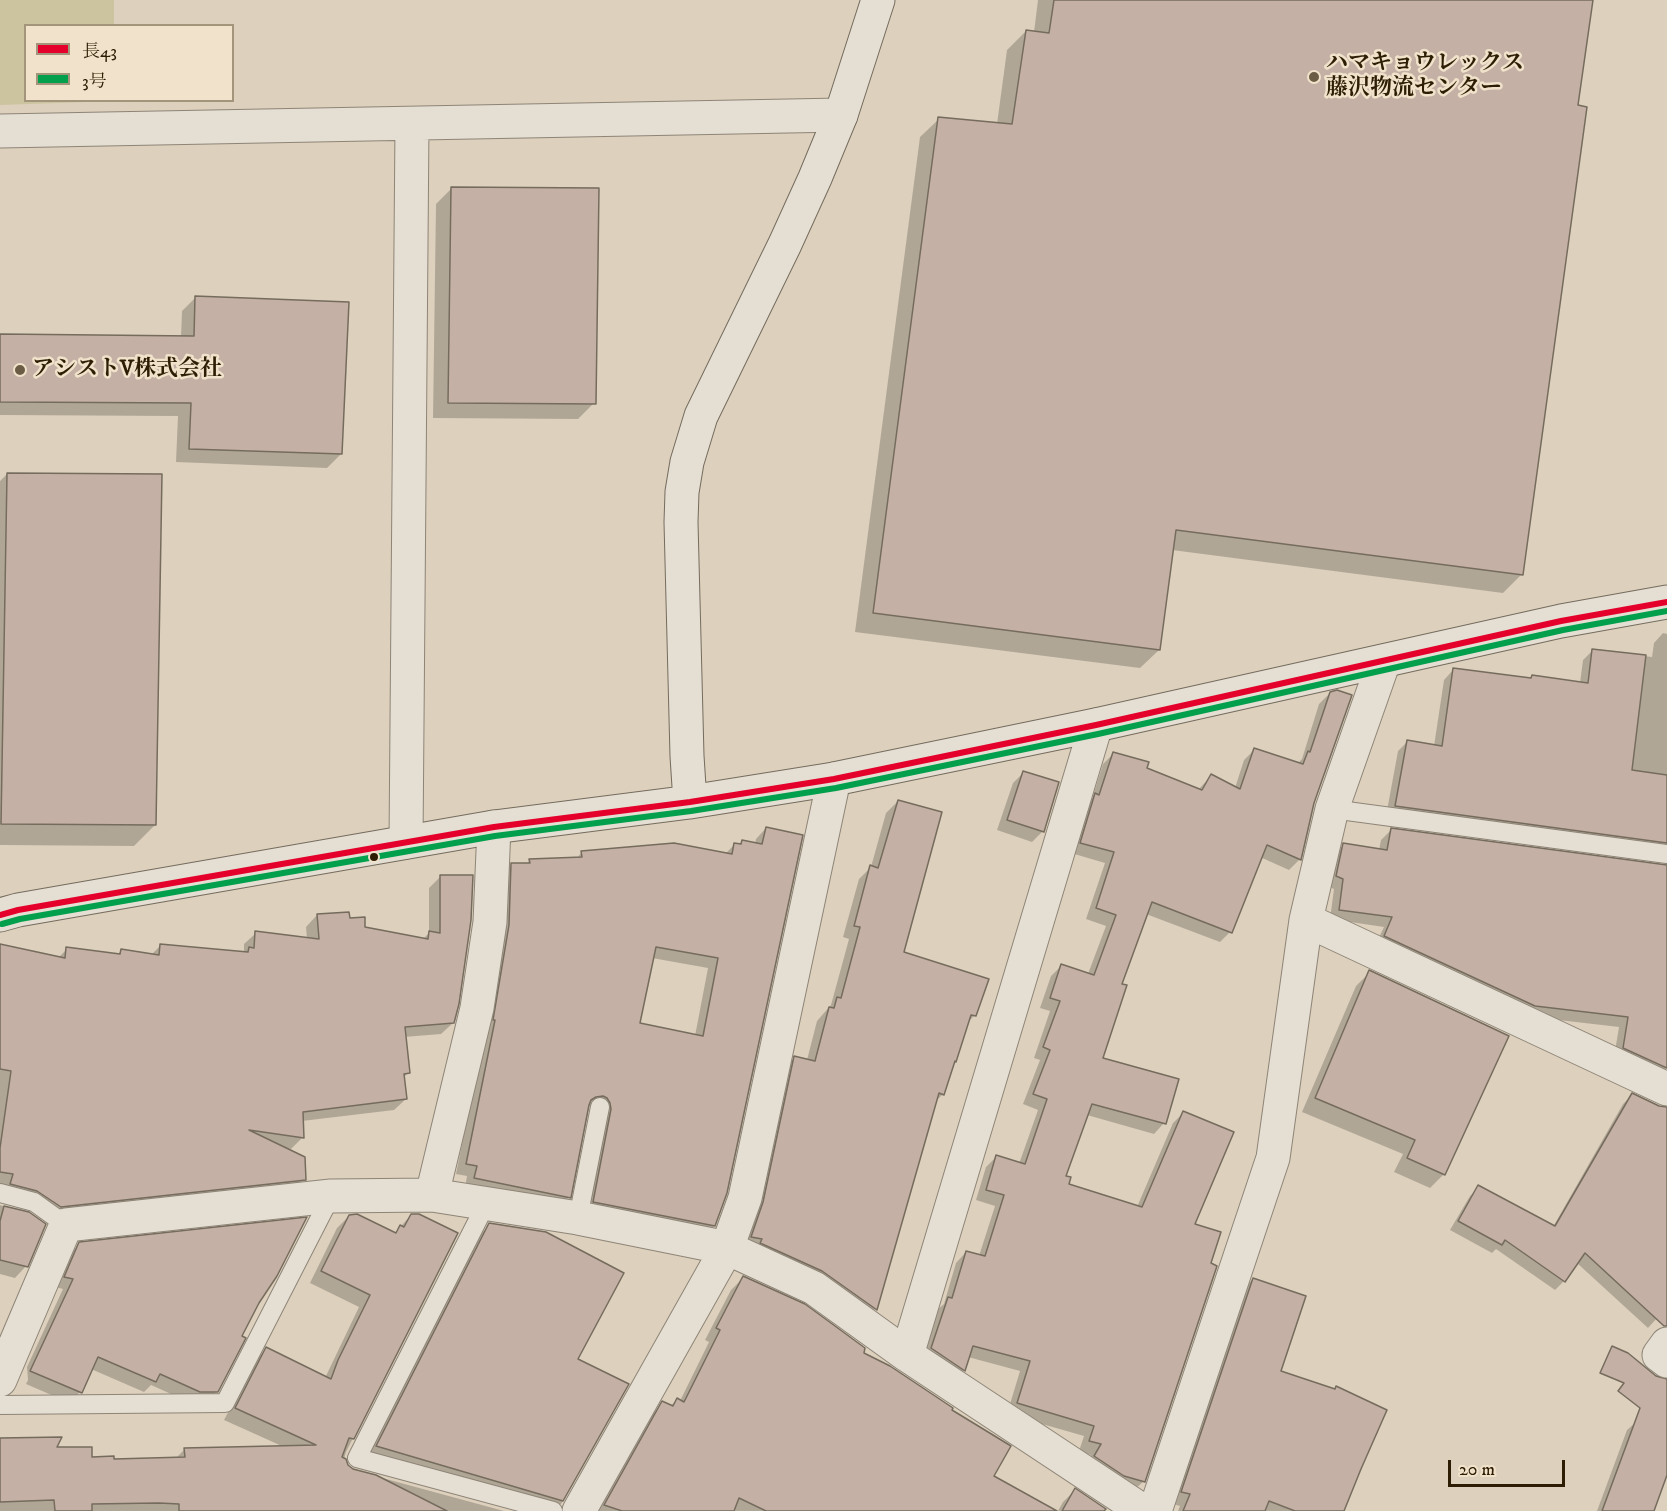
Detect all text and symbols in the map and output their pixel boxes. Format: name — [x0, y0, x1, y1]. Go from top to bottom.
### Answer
legend — [24, 24, 234, 102]
text: 長43 — [82, 41, 117, 63]
place label: ハマキョウレックス 藤沢物流センター — [1326, 51, 1524, 102]
marker: ハマキョウレックス 藤沢物流センター — [1307, 70, 1321, 84]
text: 3号 — [82, 71, 107, 93]
place label: アシストV株式会社 — [32, 357, 222, 383]
marker: アシストV株式会社 — [13, 363, 27, 377]
unlabelled marker — [368, 851, 380, 863]
scale bar — [1451, 1448, 1568, 1486]
text: 20 m — [1459, 1459, 1495, 1481]

